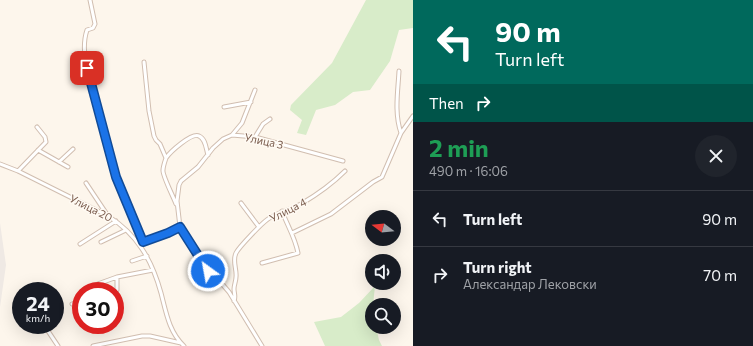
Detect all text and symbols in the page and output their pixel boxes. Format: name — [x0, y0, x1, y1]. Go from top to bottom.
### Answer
text: 90 m — [495, 14, 561, 48]
icon: left — [429, 16, 481, 68]
text: Turn left — [495, 48, 564, 70]
pin — [70, 51, 104, 85]
icon: arrive — [76, 57, 98, 79]
icon: right — [472, 92, 494, 114]
text: Then — [429, 94, 464, 112]
street label: Улица 3 — [243, 130, 285, 151]
text: 2 min — [429, 133, 489, 162]
button: close — [695, 135, 737, 177]
text: 490 m · 16:06 — [429, 163, 508, 179]
street label: Улица 20 — [68, 191, 115, 224]
street label: Улица 4 — [267, 195, 309, 224]
icon: left — [429, 208, 451, 230]
north arrow — [365, 210, 401, 246]
map controls — [365, 210, 401, 334]
text: Turn left — [463, 210, 522, 228]
text: 90 m — [702, 210, 737, 228]
position arrow — [187, 250, 229, 292]
button: sound — [365, 254, 401, 290]
text: Turn right — [463, 258, 532, 276]
icon: right — [429, 264, 451, 286]
text: 70 m — [703, 266, 737, 284]
text: Александар Лековски — [463, 276, 597, 292]
speed limit sign: 30 — [72, 282, 124, 334]
text: 24 — [26, 291, 50, 315]
button: search — [365, 298, 401, 334]
text: km/h — [26, 312, 50, 324]

